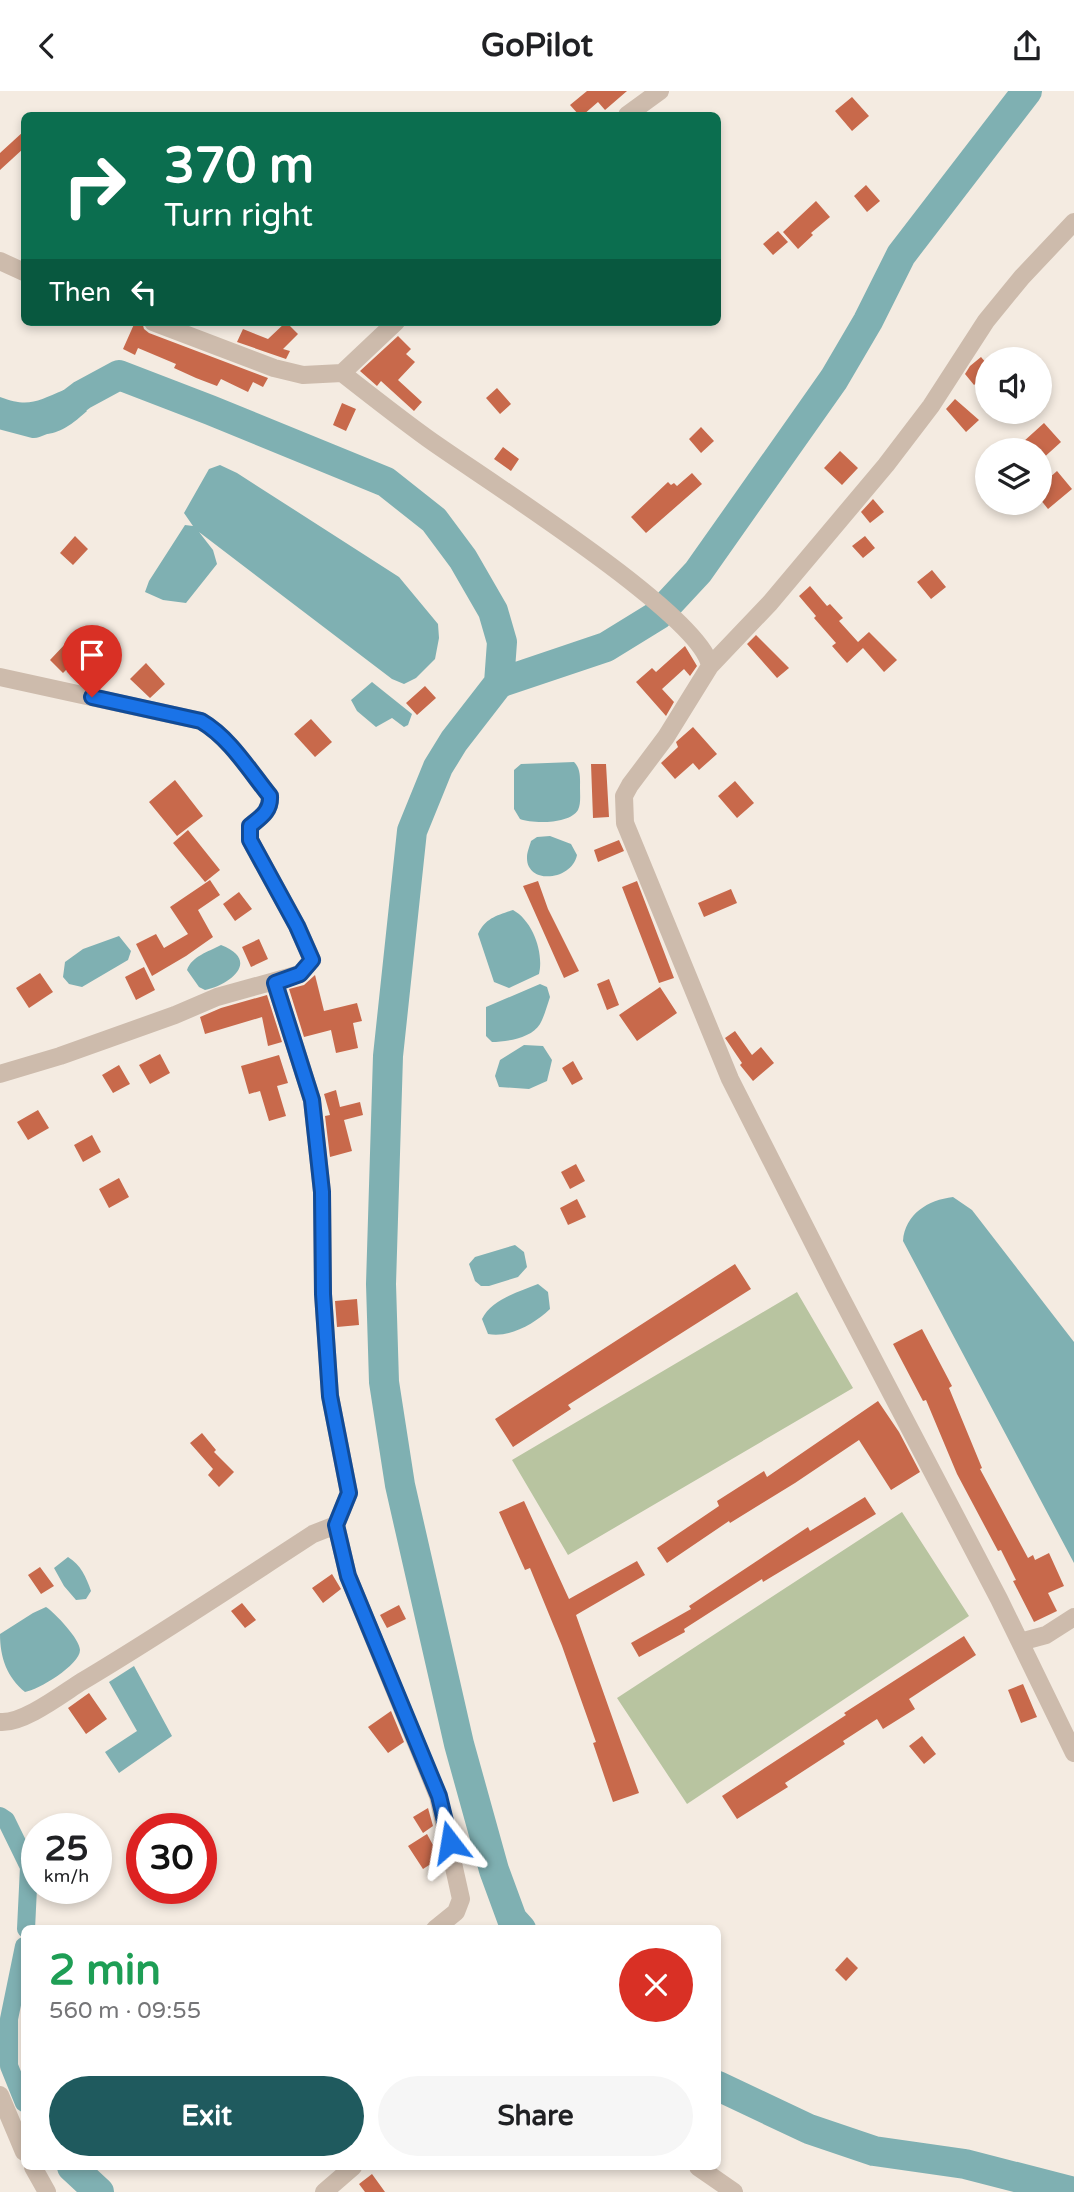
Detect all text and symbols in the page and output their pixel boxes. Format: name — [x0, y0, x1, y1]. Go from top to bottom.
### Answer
icon: back — [28, 27, 66, 65]
text: GoPilot — [481, 27, 593, 65]
icon: share — [1008, 27, 1046, 65]
text: 370 m — [164, 137, 314, 196]
icon: right — [49, 140, 140, 231]
text: Turn right — [164, 197, 313, 235]
icon: left — [125, 273, 163, 311]
text: Then — [49, 277, 111, 308]
map controls — [975, 347, 1052, 515]
button: sound — [975, 347, 1052, 424]
button: layers — [975, 438, 1052, 515]
pin — [62, 625, 122, 697]
icon: arrive — [73, 636, 111, 674]
position arrow — [413, 1805, 487, 1879]
speed limit sign: 30 — [126, 1813, 217, 1904]
text: 25 — [45, 1828, 88, 1870]
text: km/h — [44, 1865, 89, 1887]
text: 2 min — [49, 1945, 161, 1996]
button: close — [619, 1948, 693, 2022]
text: 560 m · 09:55 — [49, 1997, 201, 2025]
button: Exit — [49, 2076, 364, 2156]
button: Share — [378, 2076, 693, 2156]

